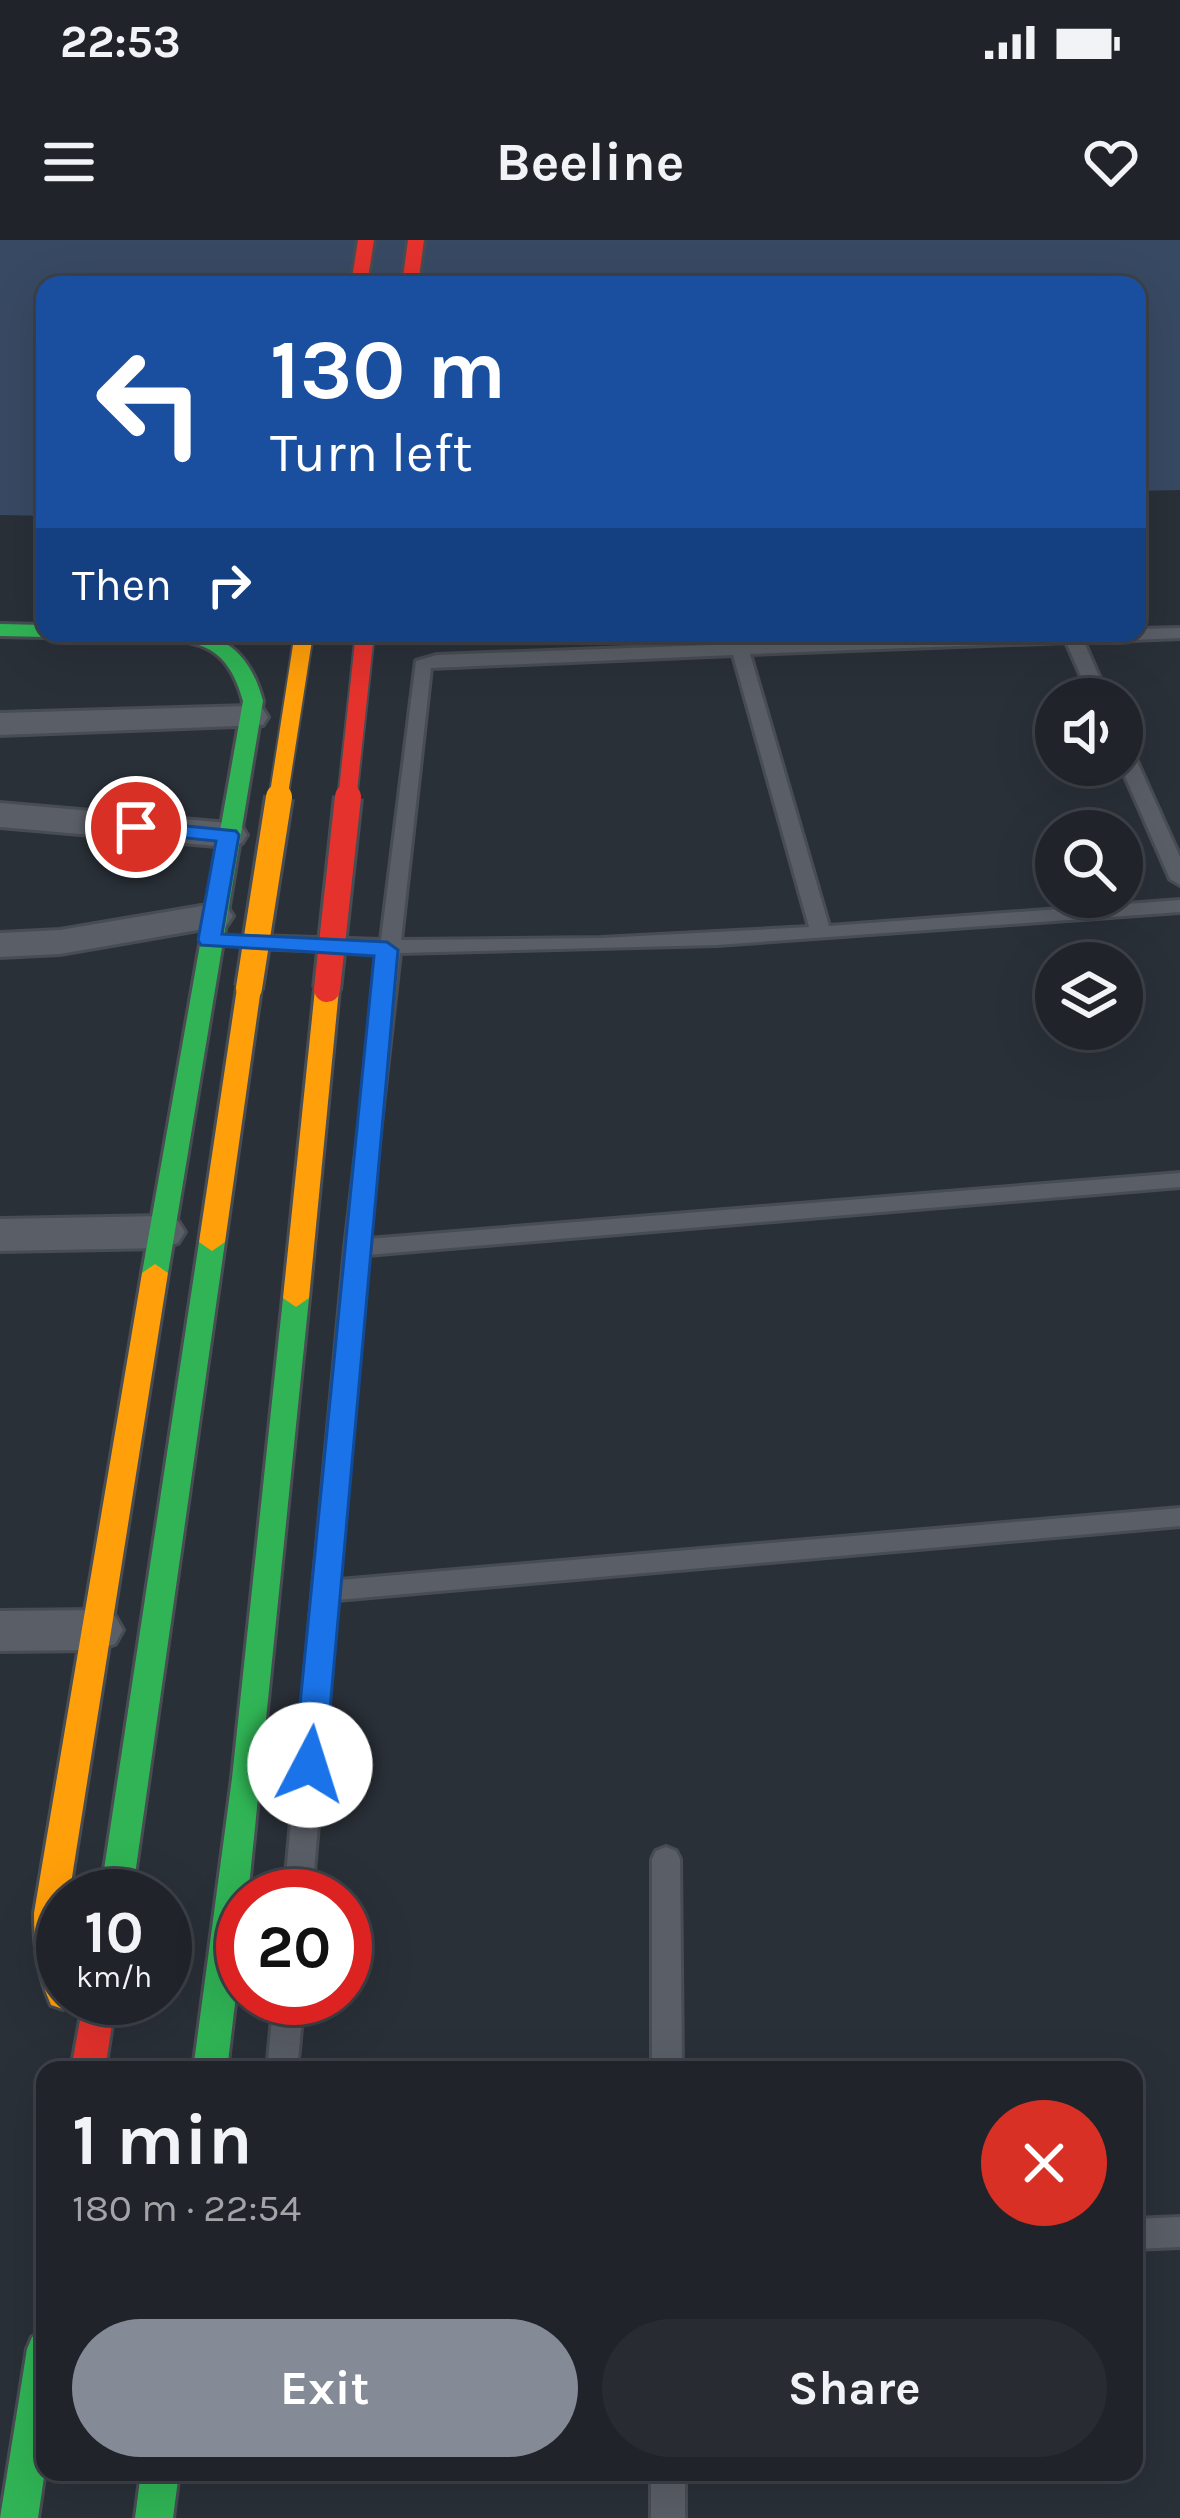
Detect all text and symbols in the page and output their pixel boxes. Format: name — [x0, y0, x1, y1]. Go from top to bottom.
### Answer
text: 22:53 — [60, 16, 181, 68]
icon: menu — [36, 129, 102, 195]
icon: heart — [1078, 129, 1144, 195]
text: Beeline — [496, 130, 684, 194]
text: 130 m — [270, 321, 506, 419]
icon: left — [72, 324, 228, 480]
text: Turn left — [270, 421, 473, 485]
icon: right — [196, 552, 262, 618]
text: Then — [72, 559, 172, 611]
map controls — [1035, 678, 1143, 1050]
button: sound — [1035, 678, 1143, 786]
pin — [85, 776, 187, 878]
icon: arrive — [103, 794, 169, 860]
button: search — [1035, 810, 1143, 918]
button: layers — [1035, 942, 1143, 1050]
position arrow — [247, 1702, 373, 1828]
speed limit sign: 20 — [216, 1869, 372, 2025]
text: 10 — [84, 1897, 144, 1967]
text: km/h — [76, 1959, 152, 1995]
text: 1 min — [72, 2098, 253, 2182]
button: close — [981, 2100, 1107, 2226]
text: 180 m · 22:54 — [72, 2185, 301, 2231]
button: Exit — [72, 2319, 578, 2457]
button: Share — [602, 2319, 1107, 2457]

